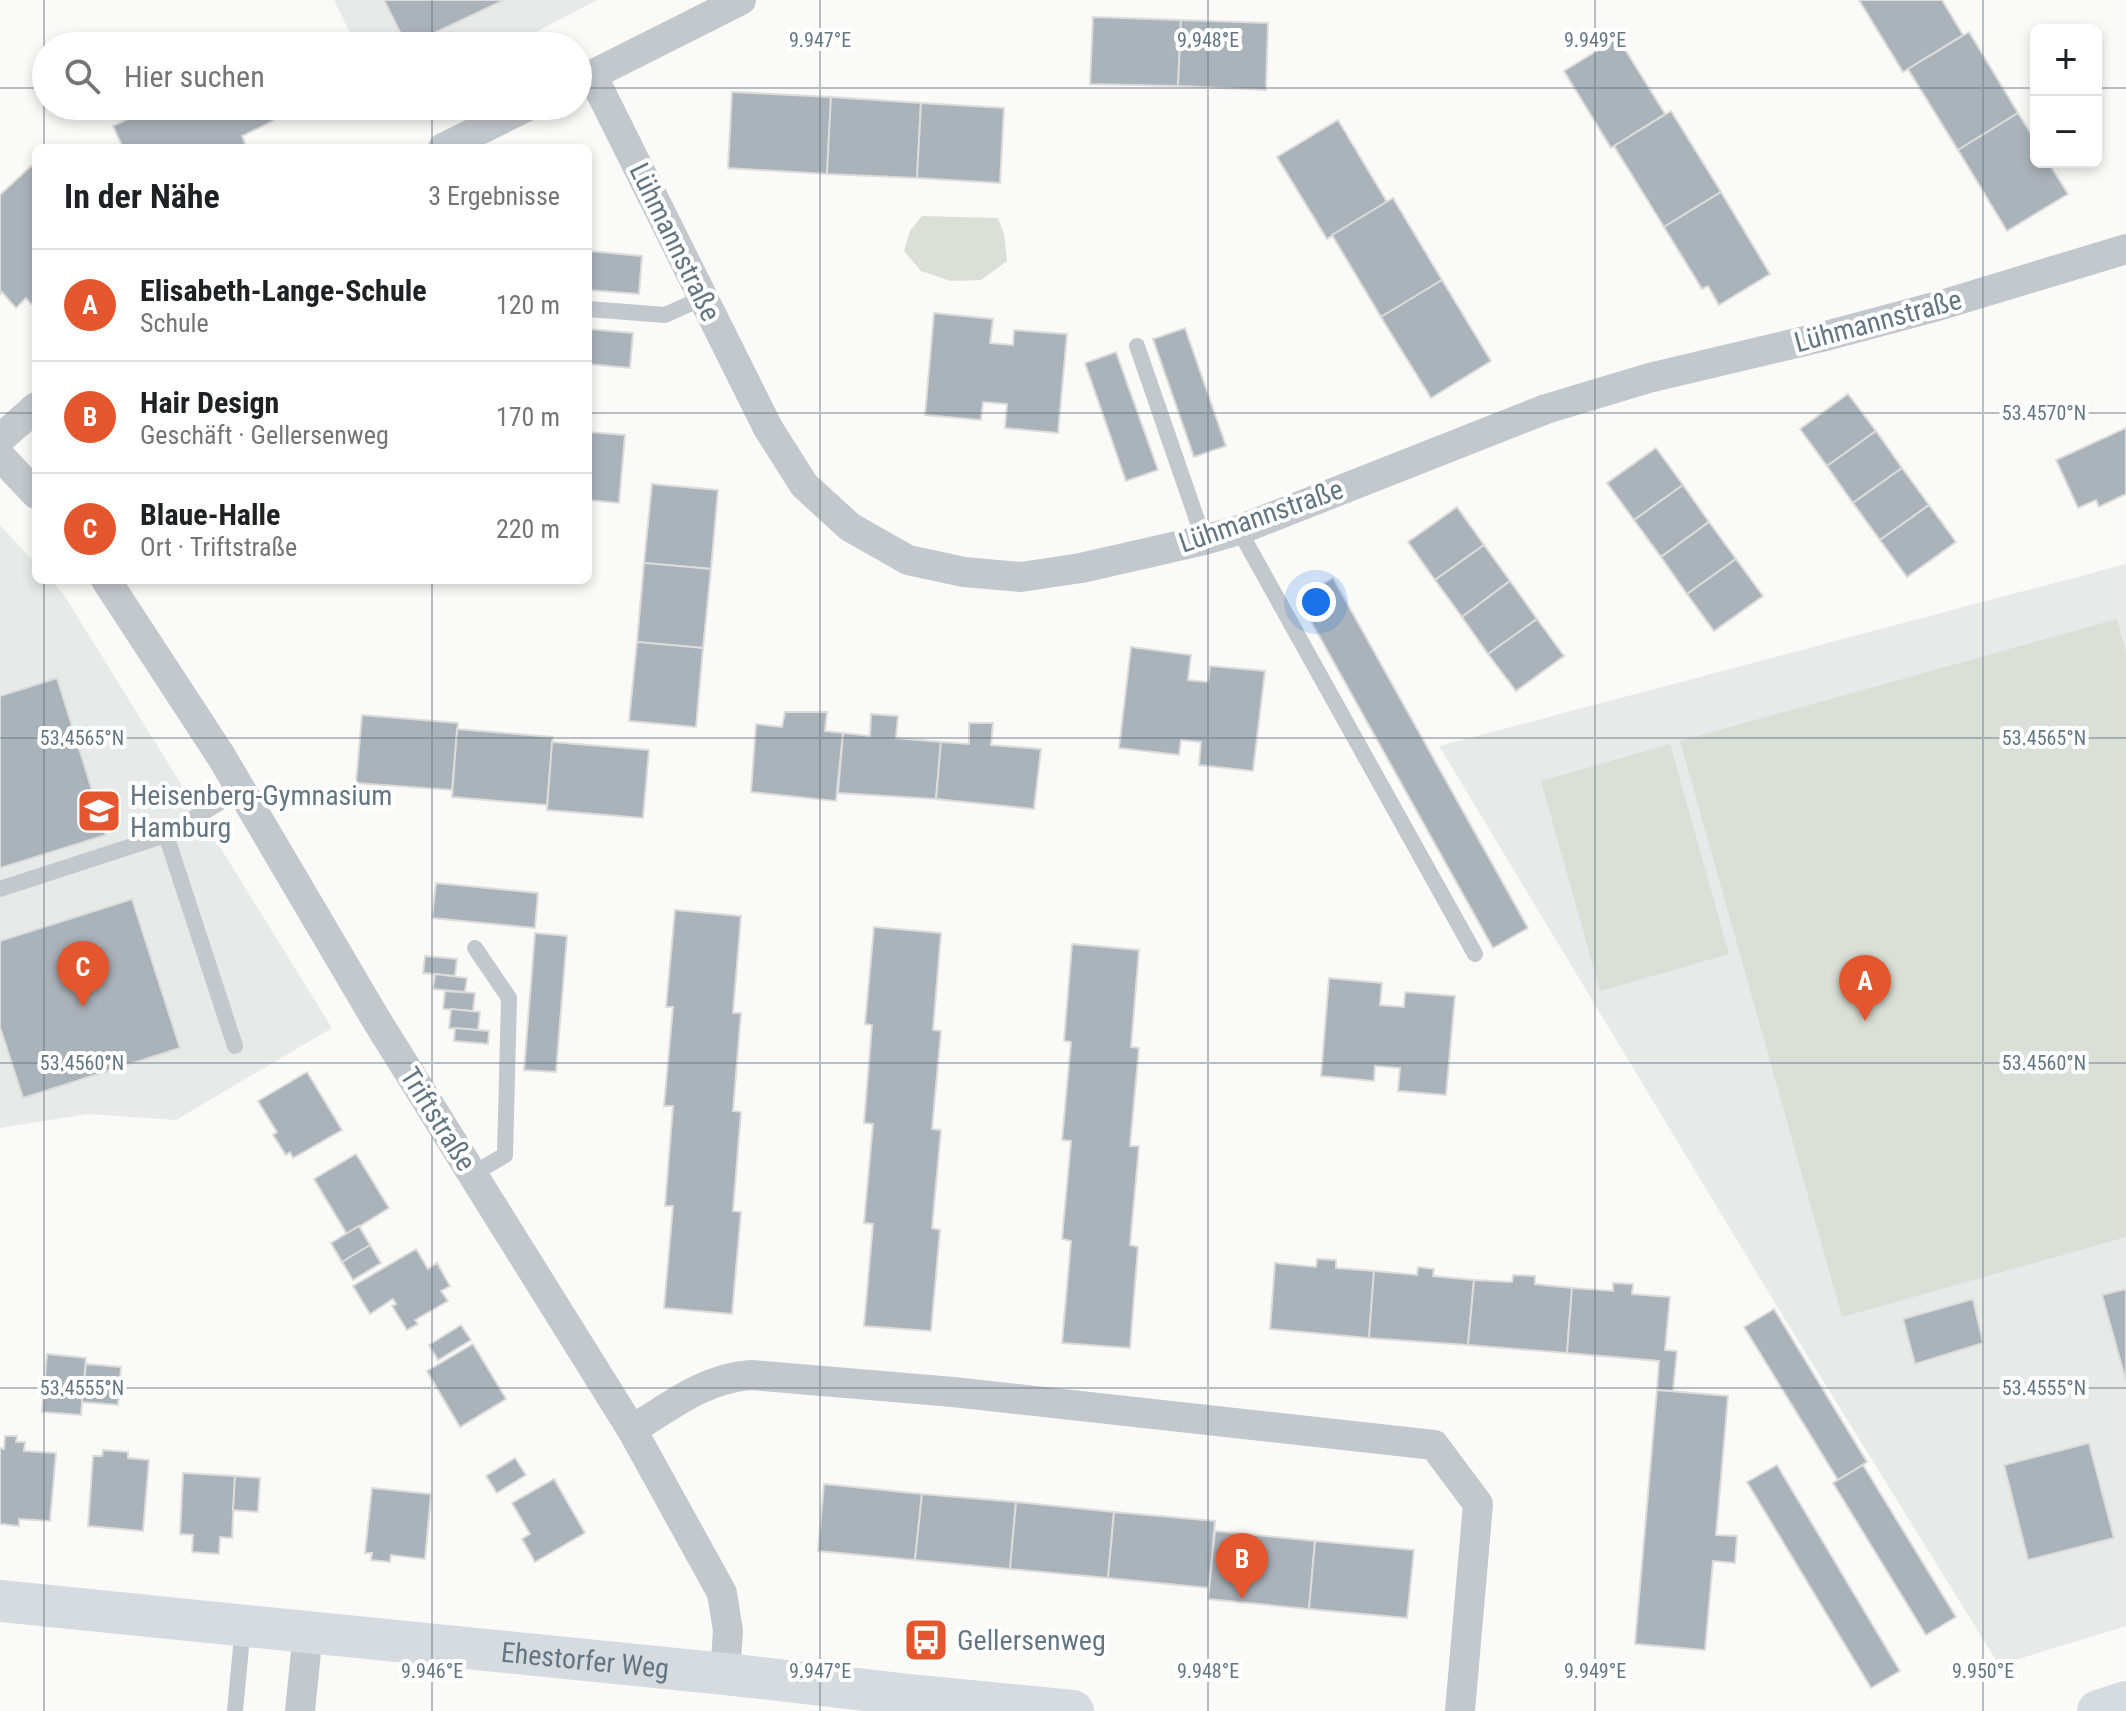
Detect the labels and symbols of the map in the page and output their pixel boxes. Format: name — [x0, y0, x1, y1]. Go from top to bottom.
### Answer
text: 9.947°E — [789, 28, 851, 52]
text: 9.948°E — [1177, 28, 1239, 52]
text: 9.949°E — [1564, 28, 1626, 52]
street label: Lühmannstraße — [623, 158, 727, 326]
street label: Lühmannstraße — [1791, 283, 1965, 359]
text: 53.4570°N — [2002, 401, 2086, 425]
street label: Lühmannstraße — [1175, 472, 1347, 560]
your location — [1296, 582, 1336, 622]
text: 53.4565°N — [40, 726, 124, 750]
text: 53.4565°N — [2002, 726, 2086, 750]
place label: Heisenberg-Gymnasium Hamburg — [130, 779, 392, 844]
school or university icon: Heisenberg-Gymnasium Hamburg — [75, 787, 123, 835]
pin: C — [57, 941, 109, 1007]
pin: A — [1839, 955, 1891, 1021]
text: 53.4560°N — [40, 1051, 124, 1075]
text: 53.4560°N — [2002, 1051, 2086, 1075]
street label: Triftstraße — [393, 1061, 483, 1177]
text: 53.4555°N — [40, 1376, 124, 1400]
text: 53.4555°N — [2002, 1376, 2086, 1400]
pin: B — [1216, 1533, 1268, 1599]
bus stop icon: Gellersenweg — [902, 1616, 950, 1664]
place label: Gellersenweg — [957, 1624, 1106, 1657]
street label: Ehestorfer Weg — [499, 1635, 671, 1685]
text: 9.946°E — [401, 1659, 463, 1683]
text: 9.947°E — [789, 1659, 851, 1683]
text: 9.948°E — [1177, 1659, 1239, 1683]
text: 9.949°E — [1564, 1659, 1626, 1683]
text: 9.950°E — [1952, 1659, 2014, 1683]

